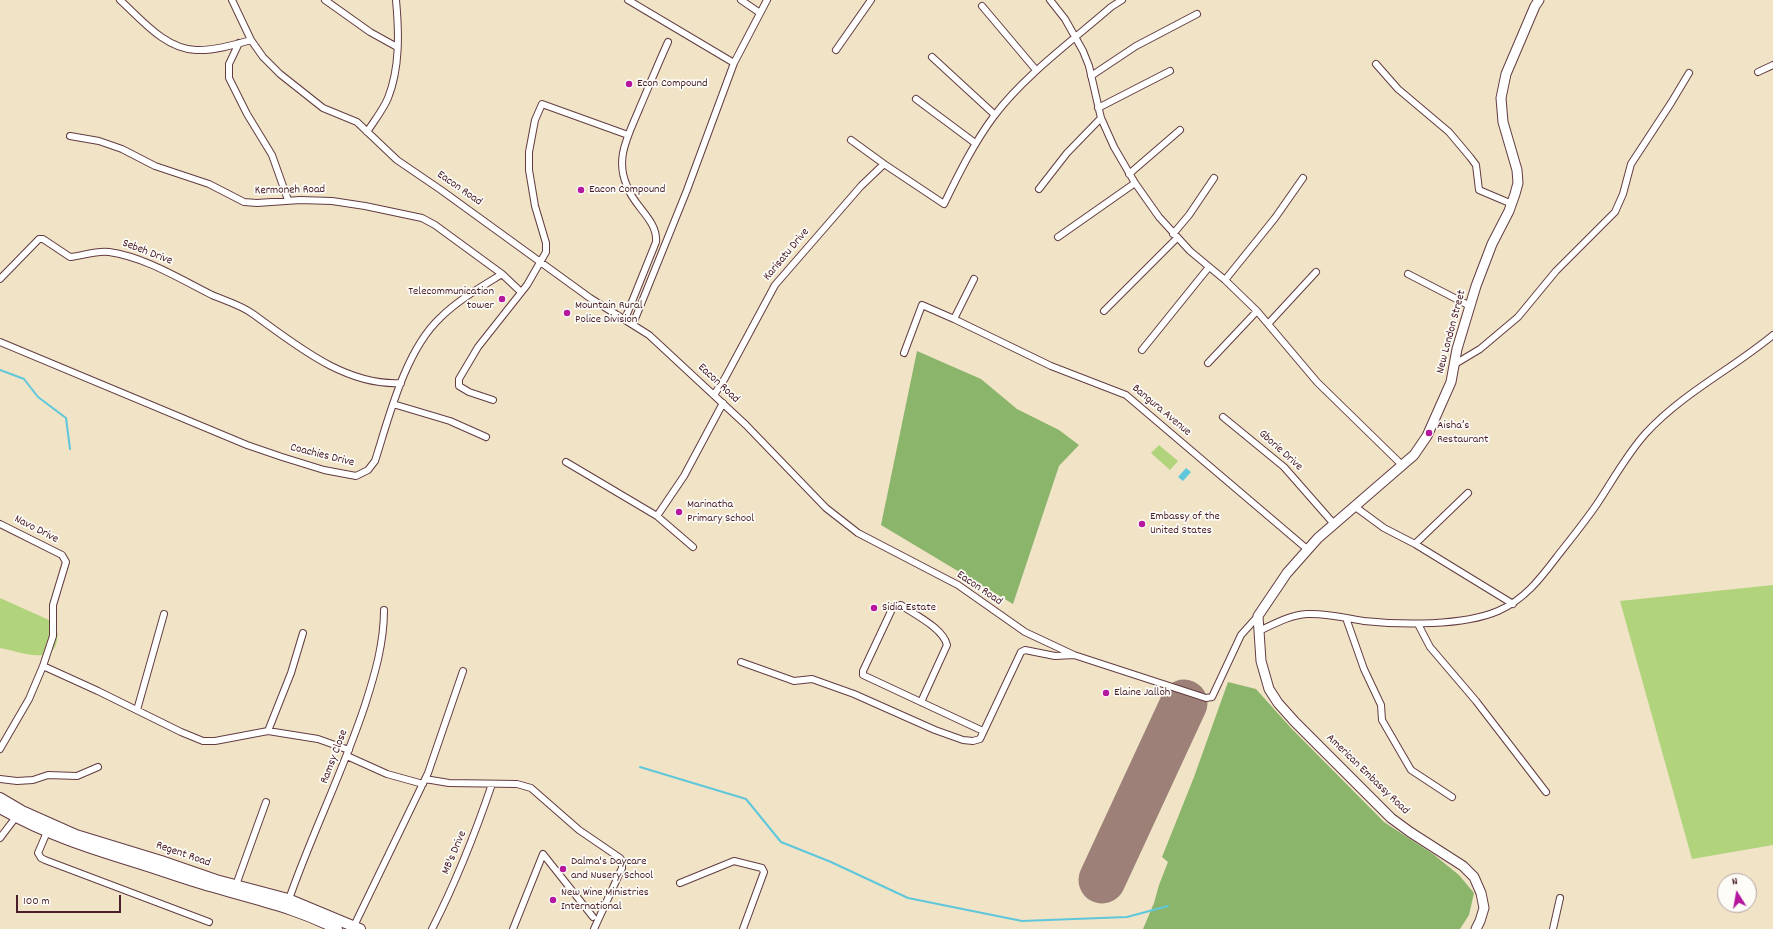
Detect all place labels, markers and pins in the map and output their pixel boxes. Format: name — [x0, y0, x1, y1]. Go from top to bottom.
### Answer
place label: Econ Compound — [637, 77, 708, 91]
marker: Econ Compound — [624, 79, 634, 89]
place label: Eacon Compound — [589, 183, 665, 197]
marker: Eacon Compound — [576, 185, 586, 195]
place label: Telecommunication tower — [408, 285, 494, 313]
marker: Telecommunication tower — [497, 294, 507, 304]
place label: Mountain Rural Police Division — [575, 299, 643, 327]
marker: Mountain Rural Police Division — [562, 308, 572, 318]
place label: Aisha’s Restaurant — [1437, 419, 1488, 447]
marker: Aisha’s Restaurant — [1424, 428, 1434, 438]
place label: Marinatha Primary School — [687, 498, 754, 526]
marker: Marinatha Primary School — [674, 507, 684, 517]
place label: Embassy of the United States — [1150, 510, 1220, 538]
marker: Embassy of the United States — [1137, 519, 1147, 529]
place label: Sidia Estate — [882, 601, 936, 615]
marker: Sidia Estate — [869, 603, 879, 613]
place label: Elaine Jalloh — [1114, 686, 1170, 700]
marker: Elaine Jalloh — [1101, 688, 1111, 698]
place label: Dalma's Daycare and Nusery School — [571, 855, 653, 883]
marker: Dalma's Daycare and Nusery School — [558, 864, 568, 874]
place label: New Wine Ministries International — [561, 886, 649, 914]
marker: New Wine Ministries International — [548, 895, 558, 905]

